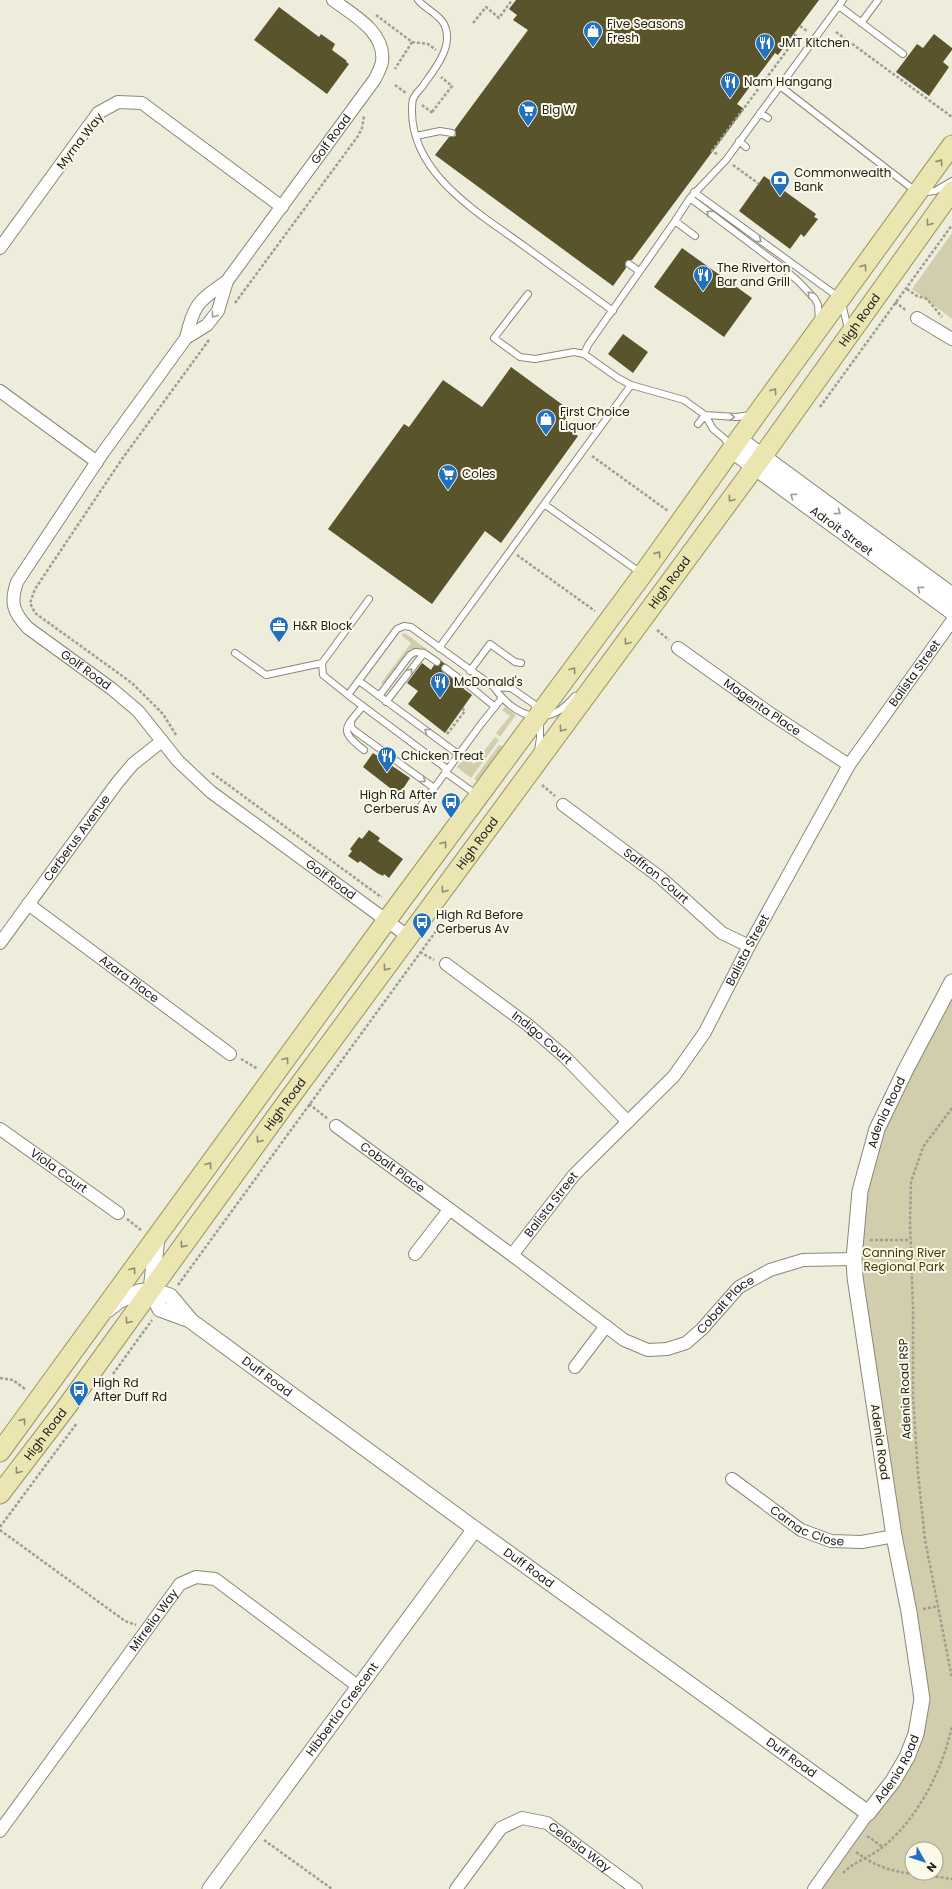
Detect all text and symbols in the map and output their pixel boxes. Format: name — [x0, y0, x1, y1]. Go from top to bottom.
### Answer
place label: Five Seasons Fresh — [607, 15, 684, 46]
shop icon: Five Seasons Fresh — [582, 20, 604, 48]
restaurant icon: JMT Kitchen — [754, 32, 776, 60]
place label: JMT Kitchen — [779, 34, 850, 51]
restaurant icon: Nam Hangang — [719, 71, 741, 99]
place label: Nam Hangang — [744, 73, 832, 90]
supermarket icon: Big W — [517, 99, 539, 127]
place label: Big W — [542, 101, 576, 118]
street label: Myrna Way — [52, 109, 107, 172]
street label: Golf Road — [306, 110, 355, 167]
one-way arrow — [935, 159, 942, 166]
place label: Commonwealth Bank — [794, 164, 891, 195]
bank icon: Commonwealth Bank — [769, 169, 791, 197]
one-way arrow — [707, 210, 714, 217]
one-way arrow — [927, 218, 934, 225]
one-way arrow — [755, 235, 762, 242]
place label: The Riverton Bar and Grill — [717, 259, 790, 290]
restaurant icon: The Riverton Bar and Grill — [692, 264, 714, 292]
one-way arrow — [859, 264, 867, 271]
street label: High Road — [835, 290, 884, 350]
one-way arrow — [808, 291, 815, 299]
one-way arrow — [212, 311, 219, 318]
one-way arrow — [769, 388, 776, 395]
place label: First Choice Liquor — [560, 403, 630, 434]
shop icon: First Choice Liquor — [535, 408, 557, 436]
one-way arrow — [729, 412, 735, 421]
supermarket icon: Coles — [437, 463, 459, 491]
place label: Coles — [462, 465, 496, 482]
one-way arrow — [790, 494, 797, 501]
one-way arrow — [728, 495, 736, 502]
street label: Adroit Street — [807, 502, 877, 559]
one-way arrow — [834, 508, 841, 515]
one-way arrow — [653, 551, 661, 558]
street label: High Road — [644, 552, 694, 612]
one-way arrow — [918, 587, 925, 594]
office icon: H&R Block — [268, 615, 290, 643]
place label: H&R Block — [293, 617, 353, 634]
street label: Balista Street — [884, 636, 944, 710]
one-way arrow — [624, 637, 631, 644]
street label: Golf Road — [58, 646, 115, 694]
one-way arrow — [568, 668, 575, 675]
one-way arrow — [405, 669, 412, 676]
restaurant icon: McDonald's — [429, 671, 451, 699]
place label: McDonald's — [454, 673, 523, 690]
street label: Magenta Place — [721, 674, 804, 739]
one-way arrow — [560, 725, 567, 732]
one-way arrow — [424, 729, 431, 736]
restaurant icon: Chicken Treat — [376, 745, 398, 773]
place label: Chicken Treat — [401, 747, 484, 764]
one-way arrow — [418, 775, 425, 782]
place label: High Rd After Cerberus Av — [360, 786, 438, 817]
street label: Cerberus Avenue — [39, 791, 114, 885]
bus stop icon: High Rd After Cerberus Av — [440, 791, 462, 819]
street label: High Road — [452, 813, 502, 873]
one-way arrow — [440, 842, 447, 849]
street label: Saffron Court — [620, 844, 693, 907]
street label: Golf Road — [302, 855, 360, 903]
one-way arrow — [441, 886, 448, 893]
place label: High Rd Before Cerberus Av — [436, 906, 523, 937]
bus stop icon: High Rd Before Cerberus Av — [411, 911, 433, 939]
street label: Balista Street — [721, 911, 773, 988]
street label: Azara Place — [96, 951, 163, 1006]
one-way arrow — [383, 964, 391, 971]
street label: Indigo Court — [509, 1007, 576, 1068]
one-way arrow — [281, 1057, 288, 1064]
street label: High Road — [260, 1074, 310, 1134]
street label: Adenia Road — [863, 1074, 909, 1150]
one-way arrow — [256, 1136, 264, 1143]
street label: Cobalt Place — [357, 1138, 429, 1196]
street label: Viola Court — [27, 1144, 91, 1197]
one-way arrow — [205, 1162, 212, 1169]
street label: Balista Street — [520, 1168, 582, 1240]
one-way arrow — [181, 1241, 188, 1248]
park label: Canning River Regional Park — [862, 1244, 946, 1275]
one-way arrow — [128, 1268, 135, 1275]
street label: Cobalt Place — [692, 1271, 757, 1338]
one-way arrow — [126, 1317, 133, 1324]
street label: Adenia Road RSP — [894, 1338, 915, 1440]
street label: Duff Road — [239, 1352, 296, 1400]
place label: High Rd After Duff Rd — [93, 1374, 167, 1405]
bus stop icon: High Rd After Duff Rd — [68, 1379, 90, 1407]
street label: Adenia Road — [867, 1403, 894, 1481]
street label: High Road — [20, 1405, 71, 1464]
one-way arrow — [19, 1418, 26, 1425]
one-way arrow — [16, 1467, 23, 1474]
street label: Carnac Close — [767, 1501, 844, 1549]
street label: Duff Road — [500, 1543, 558, 1591]
street label: Mirrelia Way — [125, 1585, 182, 1655]
street label: Hibbertia Crescent — [302, 1659, 382, 1759]
street label: Adenia Road — [870, 1732, 923, 1806]
street label: Duff Road — [763, 1733, 820, 1781]
street label: Celosia Way — [545, 1818, 615, 1876]
north arrow — [904, 1841, 944, 1881]
text: N — [923, 1859, 941, 1876]

